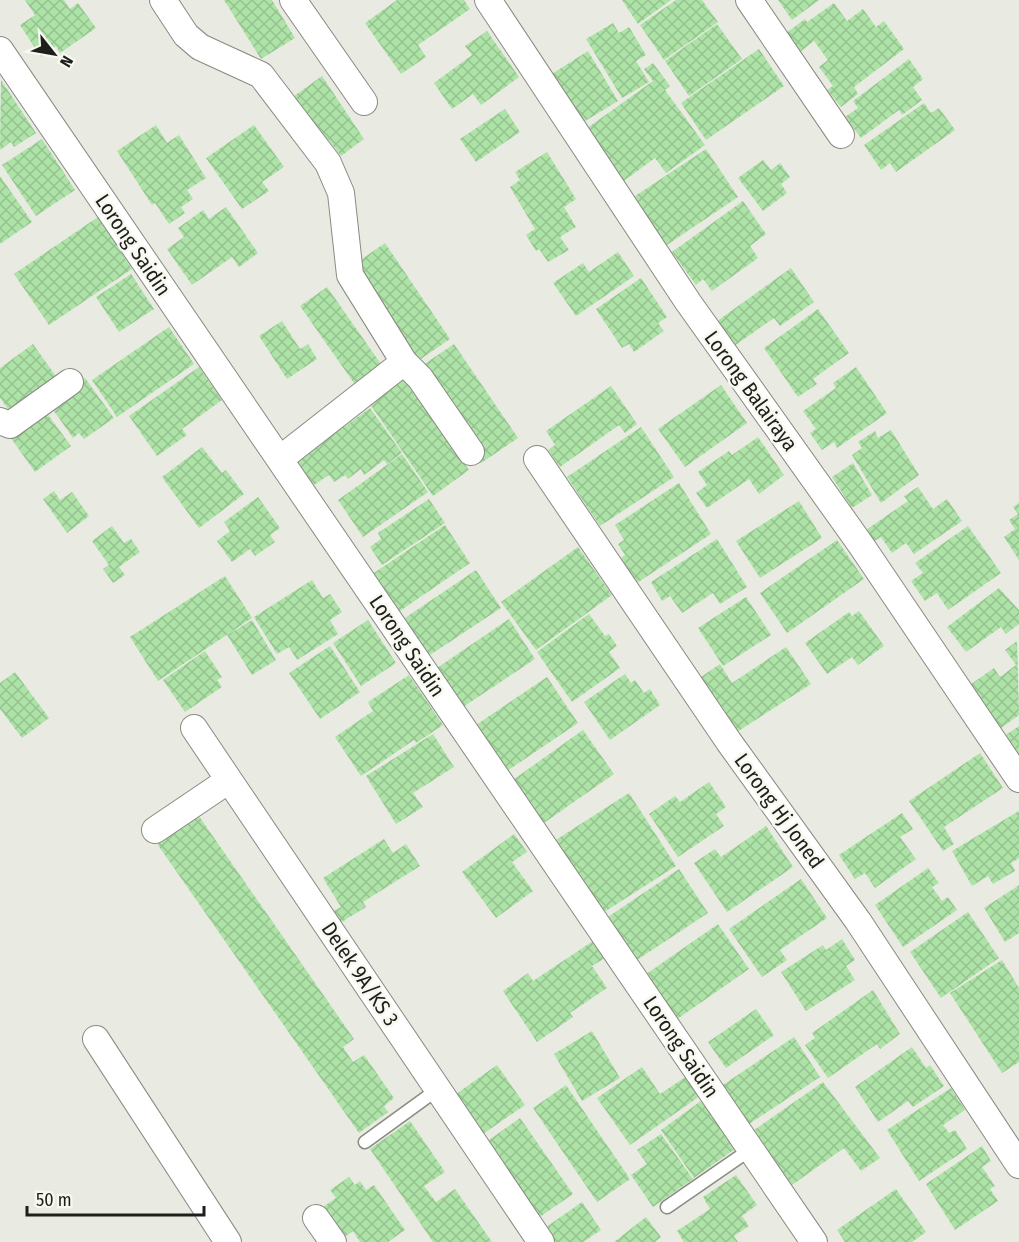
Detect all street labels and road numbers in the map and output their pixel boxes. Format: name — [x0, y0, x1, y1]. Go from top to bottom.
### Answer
street label: Lorong Saidin — [89, 189, 177, 301]
street label: Lorong Balairaya — [699, 326, 803, 456]
street label: Lorong Saidin — [363, 590, 451, 702]
street label: Lorong Hj Joned — [729, 748, 829, 874]
street label: Delek 9A/KS 3 — [316, 917, 404, 1031]
street label: Lorong Saidin — [637, 991, 725, 1103]

